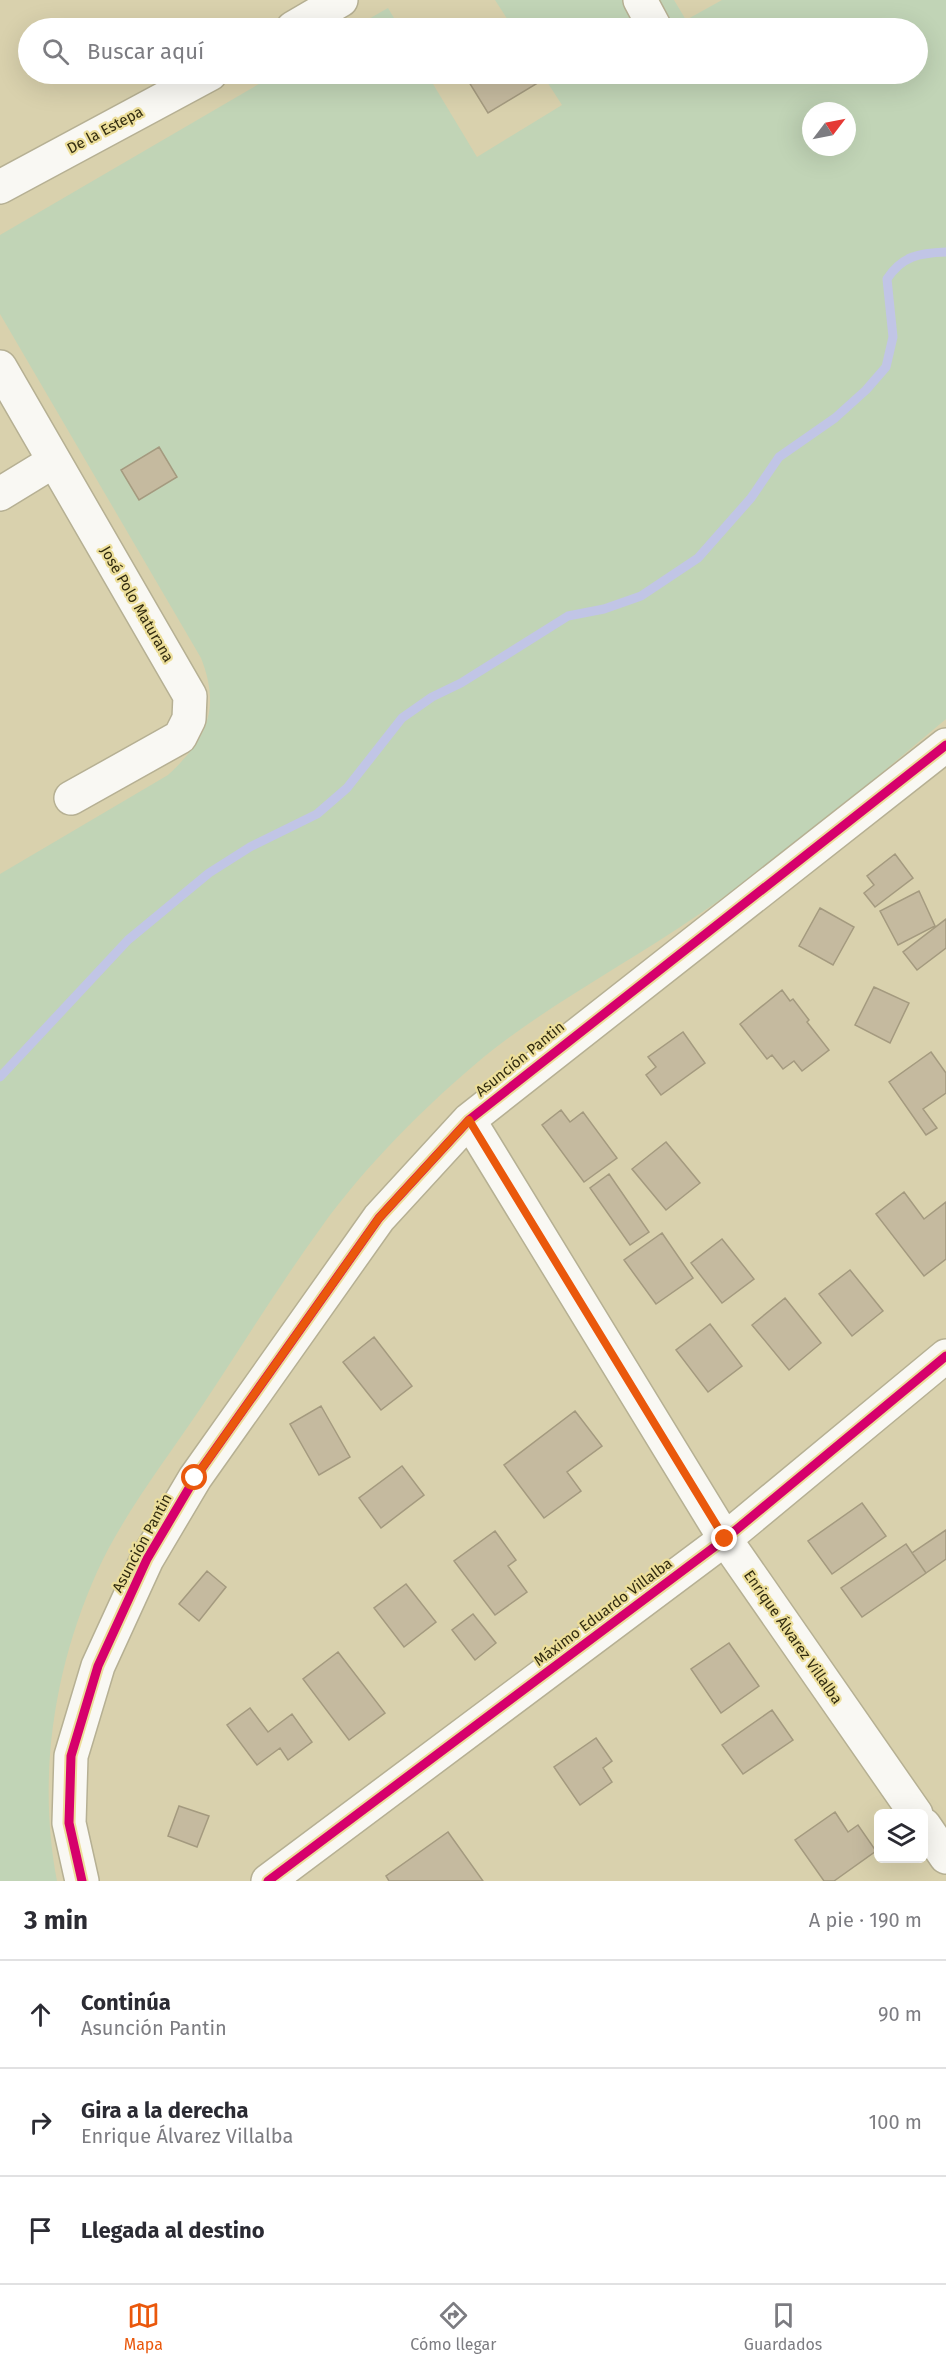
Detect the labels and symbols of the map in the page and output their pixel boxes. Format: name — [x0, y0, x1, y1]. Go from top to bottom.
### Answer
street label: De la Estepa — [64, 102, 146, 158]
north arrow — [802, 102, 856, 156]
street label: José Polo Maturana — [96, 543, 178, 665]
street label: Asunción Pantin — [472, 1018, 568, 1100]
route start — [181, 1464, 207, 1490]
street label: Asunción Pantin — [108, 1491, 176, 1595]
route end — [711, 1525, 737, 1551]
street label: Máximo Eduardo Villalba — [530, 1554, 676, 1670]
street label: Enrique Álvarez Villalba — [740, 1567, 846, 1707]

